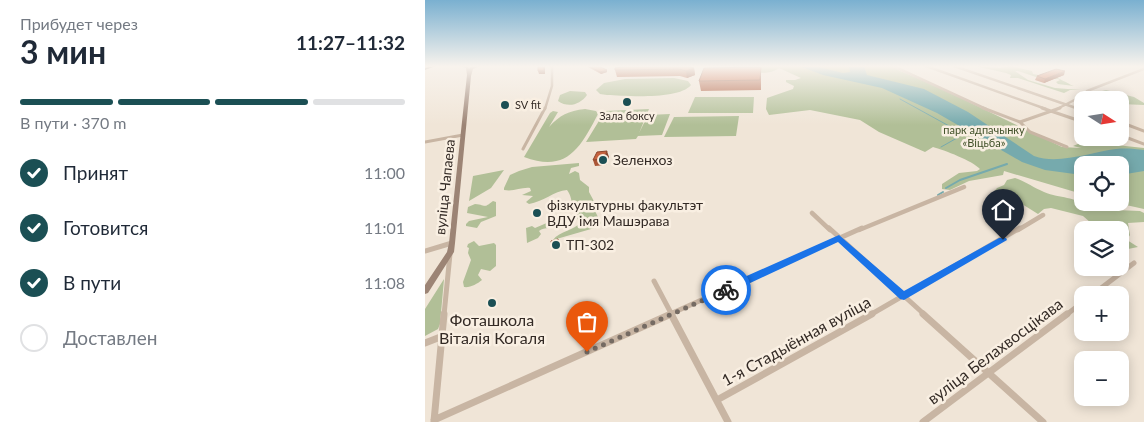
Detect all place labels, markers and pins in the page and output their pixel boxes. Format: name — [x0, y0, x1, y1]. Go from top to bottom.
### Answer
marker: Зала боксу — [621, 96, 633, 108]
place label: SV fit — [515, 98, 541, 111]
marker: SV fit — [499, 99, 511, 111]
place label: Зала боксу — [599, 109, 655, 122]
place label: Зеленхоз — [613, 151, 673, 168]
marker: Зеленхоз — [597, 154, 609, 166]
pin — [982, 189, 1024, 240]
place label: фізкультурны факультэт ВДУ імя Машэрава — [547, 196, 703, 229]
marker: фізкультурны факультэт ВДУ імя Машэрава — [531, 207, 543, 219]
place label: ТП-302 — [566, 236, 614, 253]
marker: ТП-302 — [550, 239, 562, 251]
marker: Фоташкола Віталія Когаля — [486, 297, 498, 309]
pin — [566, 301, 608, 352]
place label: Фоташкола Віталія Когаля — [439, 310, 545, 347]

